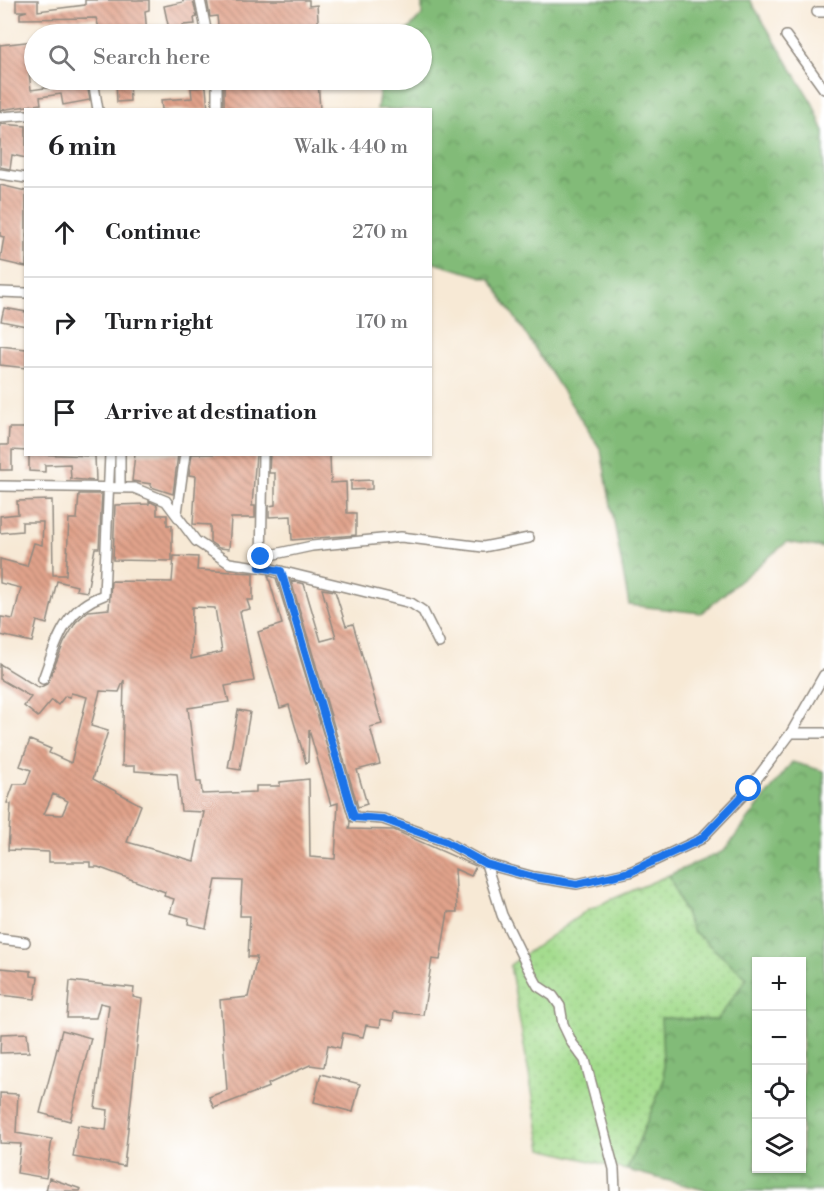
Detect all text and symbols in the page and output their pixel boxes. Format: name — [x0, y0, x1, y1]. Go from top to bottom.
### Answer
search box — [24, 24, 432, 90]
icon: search — [45, 41, 78, 74]
text: Search here — [93, 44, 210, 71]
text: 6 min — [48, 131, 116, 163]
text: Walk · 440 m — [294, 135, 408, 160]
icon: ahead — [48, 216, 81, 249]
text: Continue — [105, 219, 201, 246]
text: 270 m — [352, 220, 408, 245]
icon: right — [48, 306, 81, 339]
text: Turn right — [105, 309, 213, 336]
text: 170 m — [356, 310, 408, 335]
icon: arrive — [48, 396, 81, 429]
text: Arrive at destination — [105, 399, 317, 426]
route end — [247, 543, 273, 569]
route start — [735, 775, 761, 801]
map controls — [752, 957, 806, 1173]
button: + — [752, 957, 806, 1011]
button: − — [752, 1011, 806, 1065]
button: locate — [752, 1065, 806, 1119]
button: layers — [752, 1119, 806, 1173]

